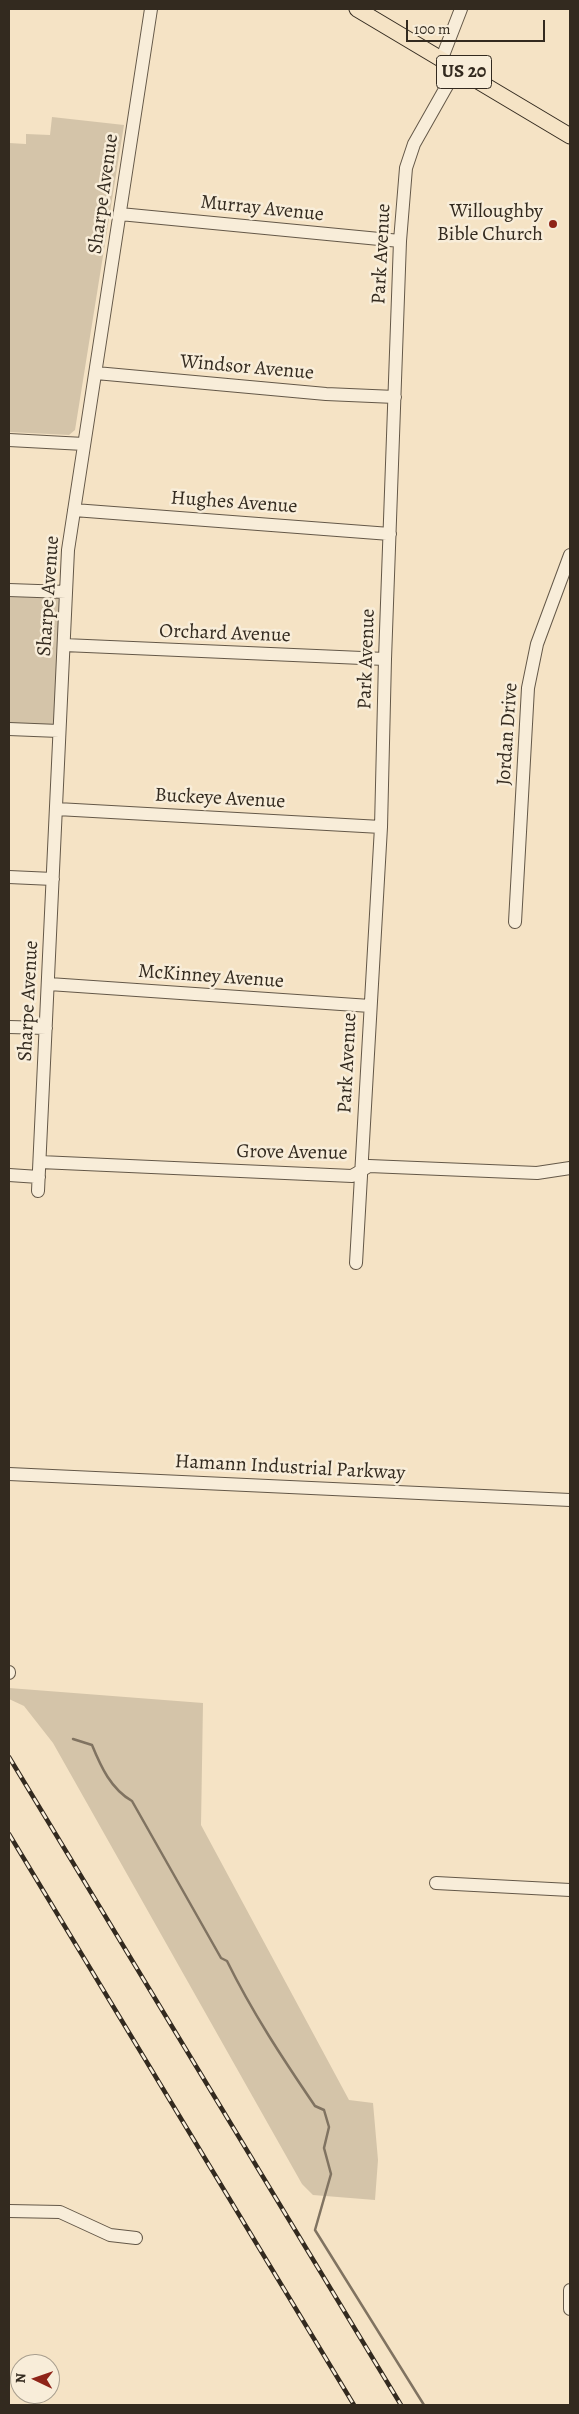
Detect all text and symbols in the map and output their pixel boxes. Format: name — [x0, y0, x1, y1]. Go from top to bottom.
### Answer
scale bar — [409, 10, 548, 42]
text: 100 m — [414, 19, 451, 39]
road number: US 20 — [436, 56, 492, 88]
street label: Sharpe Avenue — [84, 132, 124, 256]
street label: Murray Avenue — [199, 191, 325, 227]
place label: Willoughby Bible Church — [437, 200, 543, 247]
street label: Park Avenue — [367, 203, 397, 305]
marker: Willoughby Bible Church — [547, 218, 559, 230]
street label: Windsor Avenue — [179, 350, 315, 386]
street label: Hughes Avenue — [170, 487, 298, 519]
street label: Sharpe Avenue — [33, 535, 65, 657]
street label: Park Avenue — [353, 608, 381, 710]
street label: Orchard Avenue — [159, 620, 291, 648]
street label: Jordan Drive — [492, 682, 524, 786]
street label: Buckeye Avenue — [154, 784, 286, 814]
street label: Sharpe Avenue — [14, 940, 44, 1062]
street label: McKinney Avenue — [137, 960, 285, 994]
street label: Park Avenue — [333, 1012, 363, 1114]
street label: Grove Avenue — [236, 1140, 348, 1166]
street label: Hamann Industrial Parkway — [174, 1450, 406, 1486]
north arrow — [10, 2354, 60, 2404]
text: N — [11, 2373, 30, 2384]

